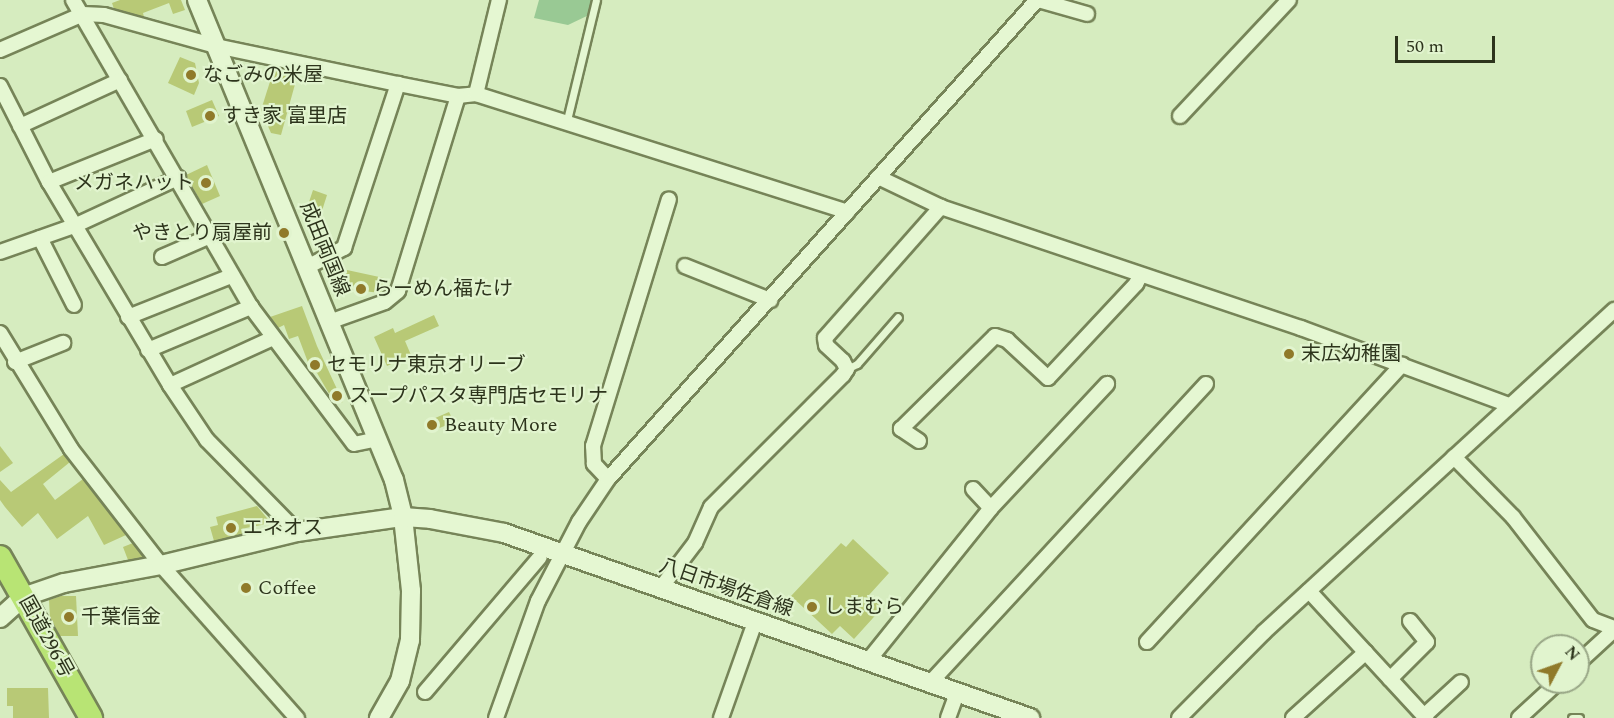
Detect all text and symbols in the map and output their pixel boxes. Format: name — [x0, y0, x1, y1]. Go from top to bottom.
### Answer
scale bar — [1398, 24, 1498, 62]
text: 50 m — [1406, 33, 1444, 60]
place label: なごみの米屋 — [203, 63, 323, 87]
marker: なごみの米屋 — [184, 68, 198, 82]
place label: すき家 富里店 — [222, 104, 347, 128]
marker: すき家 富里店 — [203, 109, 217, 123]
place label: メガネハット — [74, 171, 194, 195]
marker: メガネハット — [199, 176, 213, 190]
street label: 成田両国線 — [294, 198, 354, 300]
place label: やきとり扇屋前 — [132, 221, 272, 245]
marker: やきとり扇屋前 — [277, 226, 291, 240]
place label: らーめん福たけ — [373, 277, 513, 301]
marker: らーめん福たけ — [354, 282, 368, 296]
place label: 末広幼稚園 — [1301, 342, 1401, 366]
marker: 末広幼稚園 — [1282, 347, 1296, 361]
place label: セモリナ東京オリーブ — [327, 353, 527, 377]
marker: セモリナ東京オリーブ — [308, 358, 322, 372]
place label: スープパスタ専門店セモリナ — [349, 384, 609, 408]
marker: スープパスタ専門店セモリナ — [330, 389, 344, 403]
place label: Beauty More — [444, 413, 557, 437]
marker: Beauty More — [425, 418, 439, 432]
place label: エネオス — [243, 516, 323, 540]
marker: エネオス — [224, 521, 238, 535]
street label: 八日市場佐倉線 — [656, 554, 796, 622]
place label: Coffee — [258, 576, 316, 600]
marker: Coffee — [239, 581, 253, 595]
street label: 国道296号 — [14, 592, 78, 682]
place label: しまむら — [824, 595, 904, 619]
marker: しまむら — [805, 600, 819, 614]
place label: 千葉信金 — [81, 605, 161, 629]
marker: 千葉信金 — [62, 610, 76, 624]
north arrow — [1530, 634, 1590, 694]
text: N — [1559, 641, 1585, 666]

